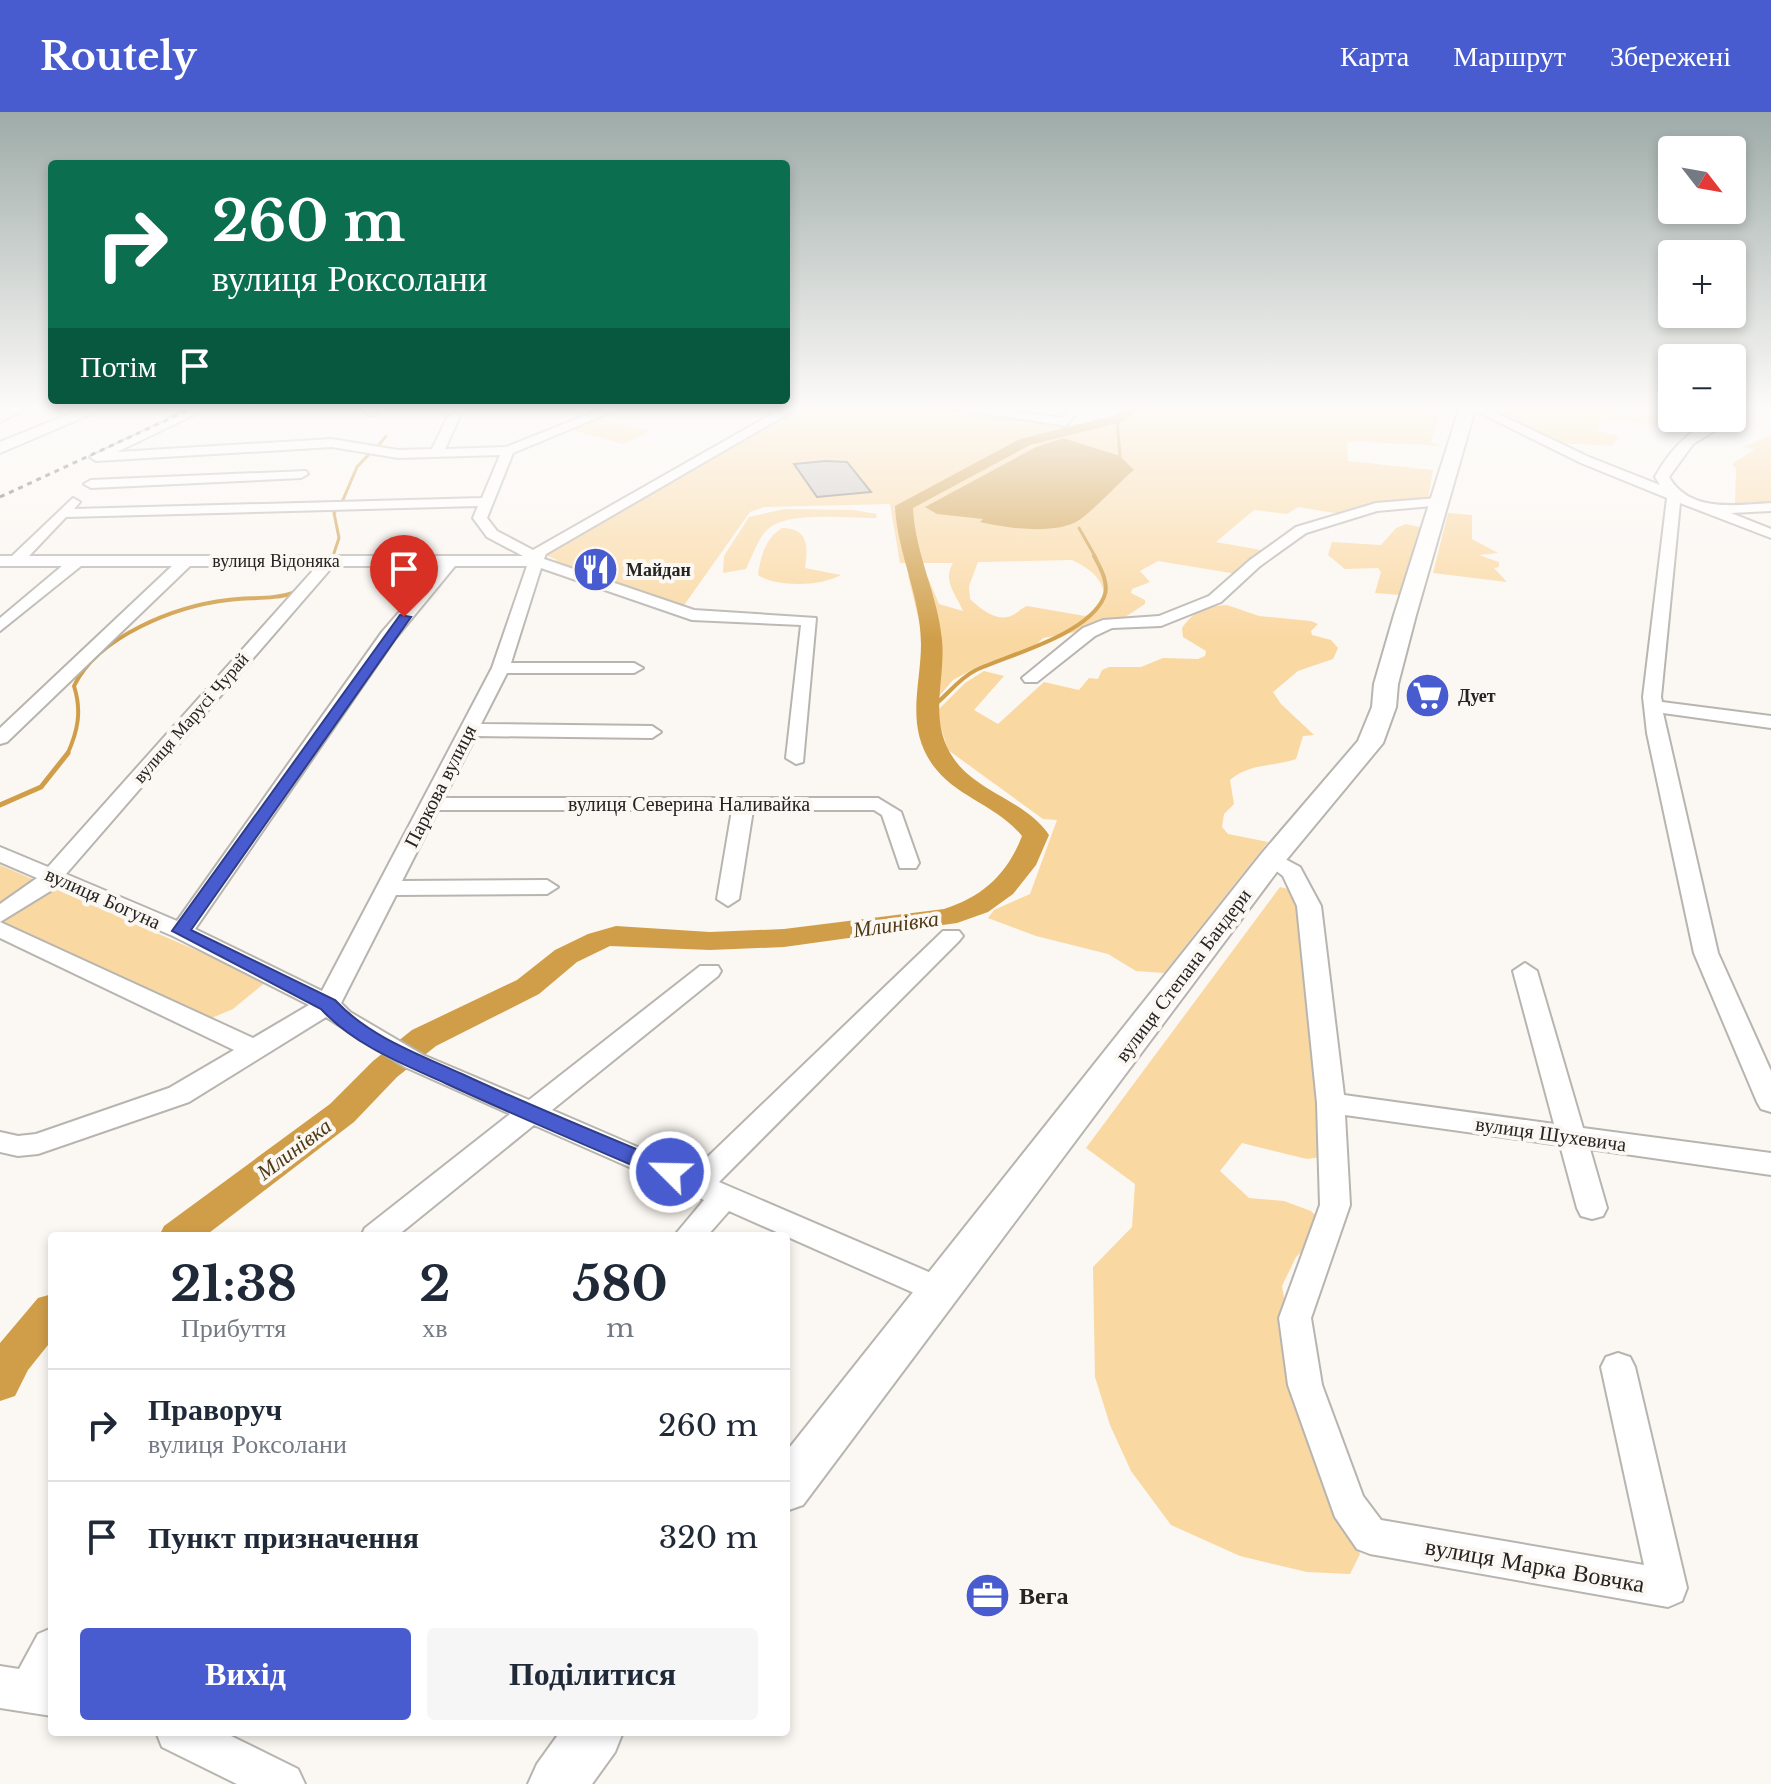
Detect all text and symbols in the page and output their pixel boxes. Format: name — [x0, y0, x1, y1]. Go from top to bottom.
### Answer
text: Routely — [40, 33, 197, 80]
text: Карта — [1340, 39, 1409, 74]
text: Маршрут — [1453, 39, 1566, 74]
text: Збережені — [1610, 39, 1731, 74]
north arrow — [1658, 136, 1746, 224]
map controls — [1658, 136, 1746, 432]
text: 260 m — [212, 187, 405, 256]
icon: right — [80, 192, 184, 296]
button: + — [1658, 240, 1746, 328]
text: вулиця Роксолани — [212, 256, 487, 301]
icon: arrive — [173, 344, 217, 388]
button: − — [1658, 344, 1746, 432]
text: Потім — [80, 348, 157, 385]
pin — [370, 535, 438, 617]
restaurant icon: Майдан — [571, 546, 619, 594]
icon: arrive — [382, 547, 426, 591]
street label: вулиця Відоняка — [212, 550, 340, 572]
place label: Майдан — [626, 559, 691, 581]
street label: вулиця Марусі Чурай — [129, 648, 254, 787]
supermarket icon: Дует — [1403, 672, 1451, 720]
place label: Дует — [1458, 685, 1496, 707]
street label: Паркова вулиця — [399, 721, 481, 851]
street label: вулиця Северина Наливайка — [568, 792, 810, 816]
street label: вулиця Богуна — [42, 862, 164, 934]
street label: вулиця Степана Бандери — [1110, 883, 1256, 1066]
water label: Млинівка — [850, 905, 941, 944]
water label: Млинівка — [251, 1112, 337, 1186]
street label: вулиця Шухевича — [1474, 1112, 1628, 1156]
position arrow — [628, 1130, 712, 1214]
text: 21:38 — [170, 1254, 297, 1314]
text: 2 — [419, 1254, 450, 1314]
text: 580 — [573, 1254, 668, 1314]
text: Прибуття — [181, 1312, 286, 1344]
text: хв — [422, 1312, 447, 1344]
text: m — [606, 1312, 634, 1344]
text: Праворуч — [148, 1391, 282, 1428]
icon: right — [80, 1403, 124, 1447]
text: 260 m — [658, 1407, 758, 1444]
text: вулиця Роксолани — [148, 1428, 347, 1460]
icon: arrive — [80, 1515, 124, 1559]
text: Пункт призначення — [148, 1519, 419, 1556]
text: 320 m — [659, 1519, 758, 1556]
street label: вулиця Марка Вовчка — [1423, 1531, 1647, 1599]
office icon: Вега — [964, 1571, 1012, 1619]
place label: Вега — [1019, 1581, 1069, 1610]
button: Вихід — [80, 1628, 411, 1720]
button: Поділитися — [427, 1628, 758, 1720]

